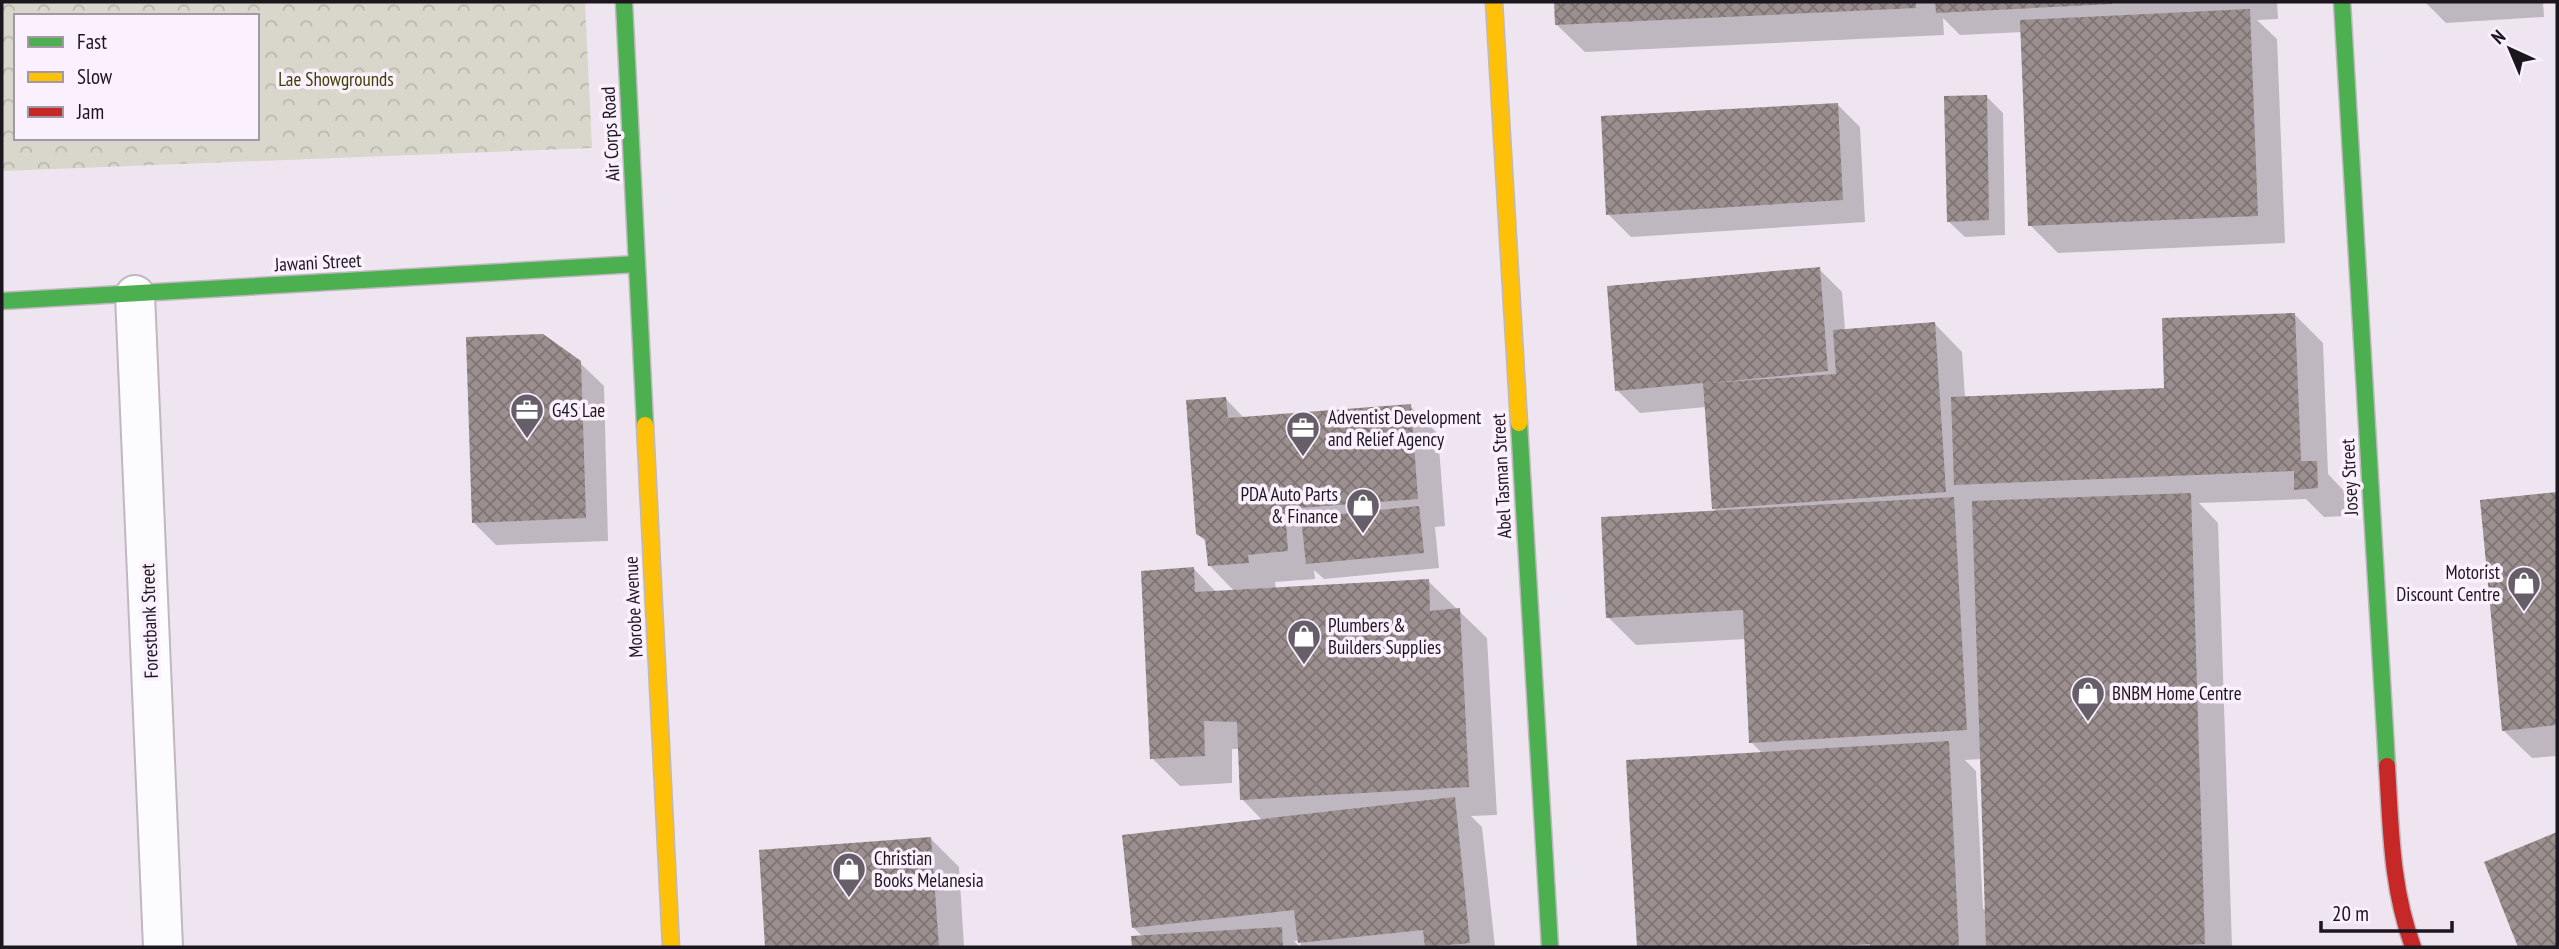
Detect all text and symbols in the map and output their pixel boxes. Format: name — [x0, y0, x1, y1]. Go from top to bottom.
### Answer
legend — [14, 14, 259, 140]
north arrow — [2475, 14, 2545, 84]
text: N — [2486, 25, 2510, 49]
text: Fast — [77, 28, 107, 55]
text: Slow — [77, 63, 113, 90]
park label: Lae Showgrounds — [278, 67, 394, 91]
street label: Air Corps Road — [596, 86, 624, 182]
text: Jam — [76, 98, 104, 125]
street label: Jawani Street — [273, 248, 363, 276]
office icon: G4S Lae — [508, 391, 546, 440]
place label: G4S Lae — [552, 398, 605, 422]
place label: Adventist Development and Relief Agency — [1328, 405, 1482, 451]
office icon: Adventist Development and Relief Agency — [1284, 409, 1322, 458]
street label: Abel Tasman Street — [1486, 412, 1516, 539]
street label: Josey Street — [2335, 437, 2363, 517]
place label: PDA Auto Parts & Finance — [1240, 482, 1338, 528]
shop icon: PDA Auto Parts & Finance — [1344, 486, 1382, 535]
street label: Morobe Avenue — [618, 556, 648, 658]
place label: Motorist Discount Centre — [2396, 560, 2501, 606]
street label: Forestbank Street — [135, 562, 163, 679]
shop icon: Motorist Discount Centre — [2505, 564, 2543, 613]
place label: Plumbers & Builders Supplies — [1328, 613, 1441, 659]
shop icon: Plumbers & Builders Supplies — [1285, 617, 1323, 666]
shop icon: BNBM Home Centre — [2069, 674, 2107, 723]
place label: BNBM Home Centre — [2112, 681, 2242, 705]
place label: Christian Books Melanesia — [874, 846, 984, 892]
shop icon: Christian Books Melanesia — [830, 850, 868, 899]
scale bar — [2321, 890, 2452, 934]
text: 20 m — [2332, 900, 2369, 927]

